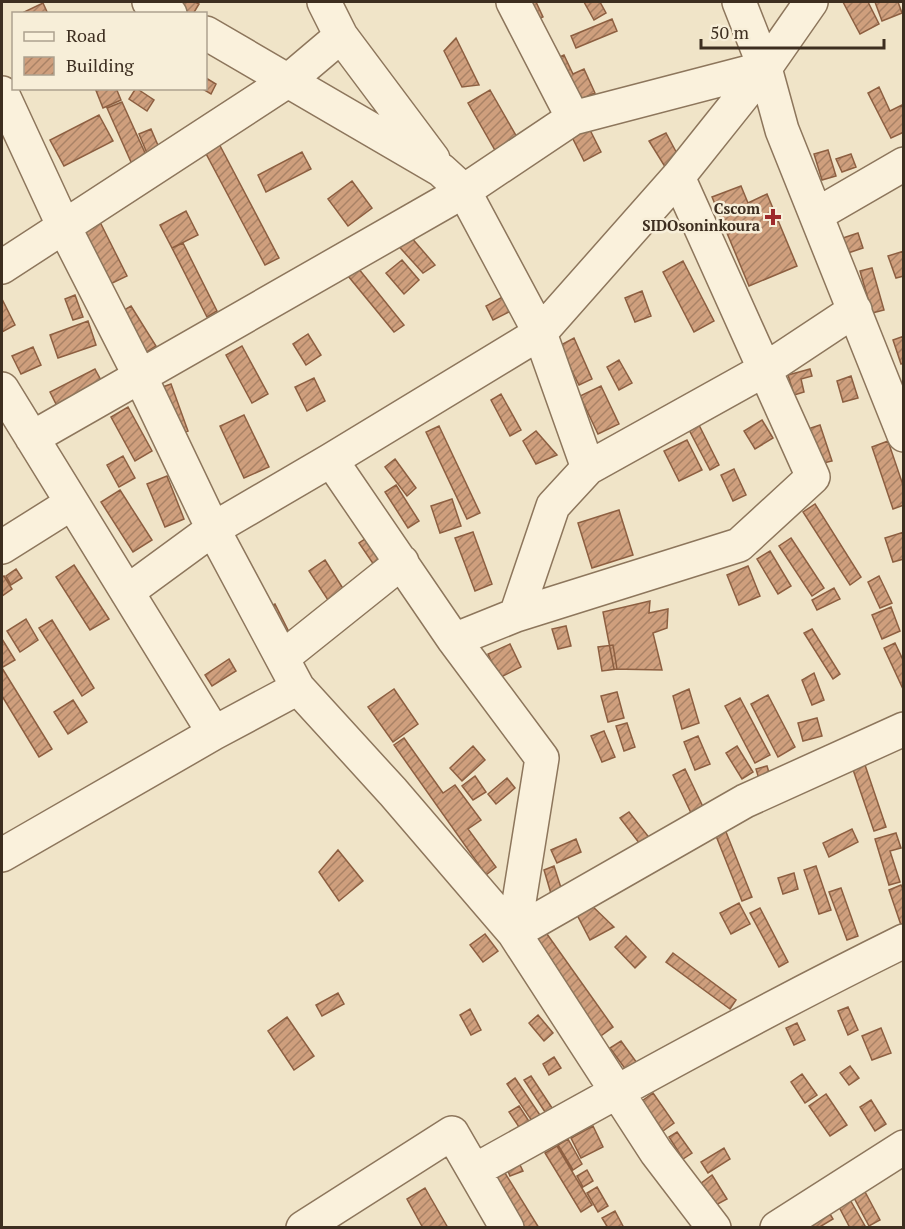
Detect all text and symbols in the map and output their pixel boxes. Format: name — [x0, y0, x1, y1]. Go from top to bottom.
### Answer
legend — [12, 12, 207, 90]
scale bar — [701, 12, 884, 50]
text: 50 m — [710, 20, 750, 44]
text: Road — [66, 23, 106, 47]
text: Building — [66, 53, 134, 77]
place label: Cscom SIDOsoninkoura — [642, 198, 761, 235]
marker: Cscom SIDOsoninkoura — [764, 208, 782, 226]

